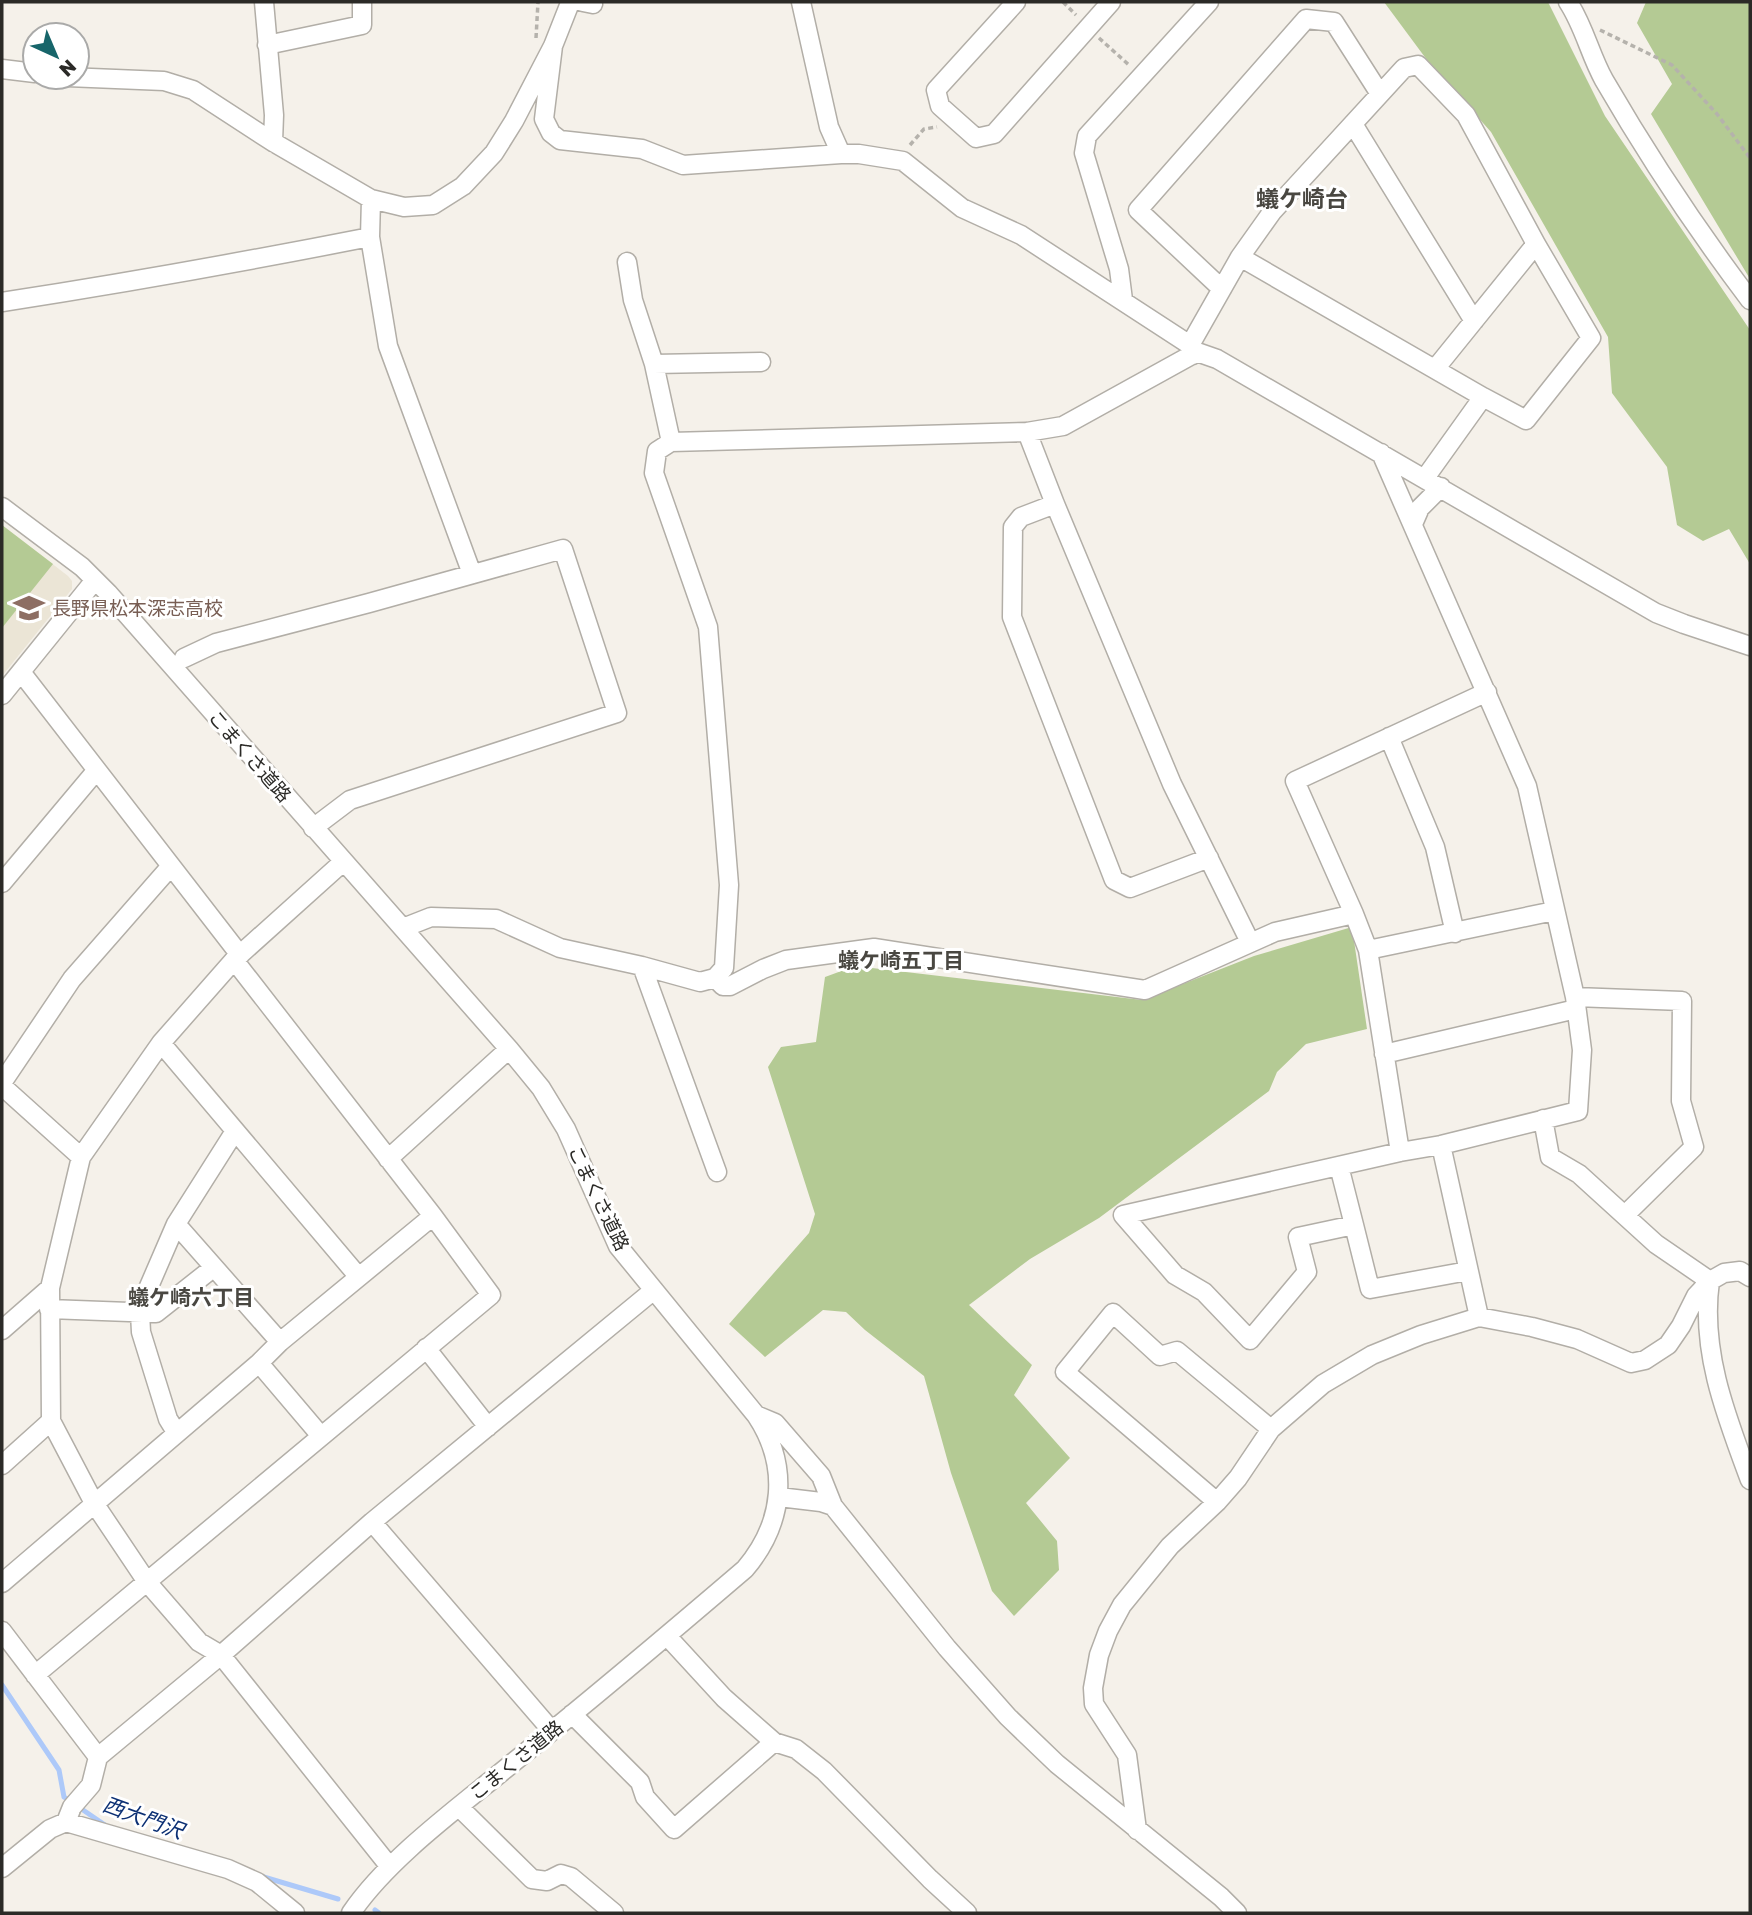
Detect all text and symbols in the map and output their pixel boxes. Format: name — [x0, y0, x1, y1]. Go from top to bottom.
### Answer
north arrow — [21, 21, 91, 91]
text: N — [55, 55, 81, 82]
district label: 蟻ケ崎台 — [1256, 184, 1348, 212]
school or university icon: 長野県松本深志高校 — [12, 591, 46, 625]
place label: 長野県松本深志高校 — [52, 596, 223, 619]
street label: こまくさ道路 — [204, 705, 296, 806]
district label: 蟻ケ崎五丁目 — [838, 947, 964, 973]
street label: こまくさ道路 — [564, 1142, 635, 1254]
district label: 蟻ケ崎六丁目 — [128, 1284, 254, 1310]
street label: こまくさ道路 — [464, 1715, 567, 1804]
water label: 西大門沢 — [99, 1790, 190, 1845]

